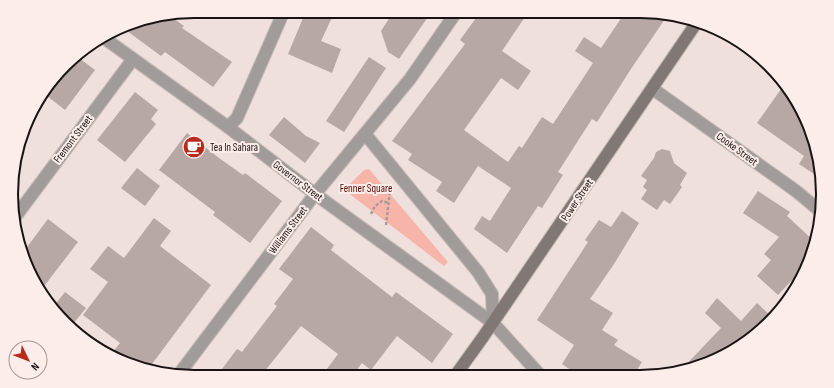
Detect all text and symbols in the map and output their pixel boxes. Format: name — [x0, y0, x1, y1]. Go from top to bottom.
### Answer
street label: Fremont Street — [51, 112, 96, 165]
street label: Cooke Street — [714, 130, 761, 169]
cafe icon: Tea In Sahara — [181, 134, 207, 160]
place label: Tea In Sahara — [210, 141, 258, 154]
street label: Governor Street — [270, 158, 326, 204]
street label: Power Street — [558, 176, 596, 223]
park label: Fenner Square — [340, 182, 392, 195]
street label: Williams Street — [266, 203, 310, 256]
north arrow — [8, 340, 48, 380]
text: N — [28, 360, 42, 373]

